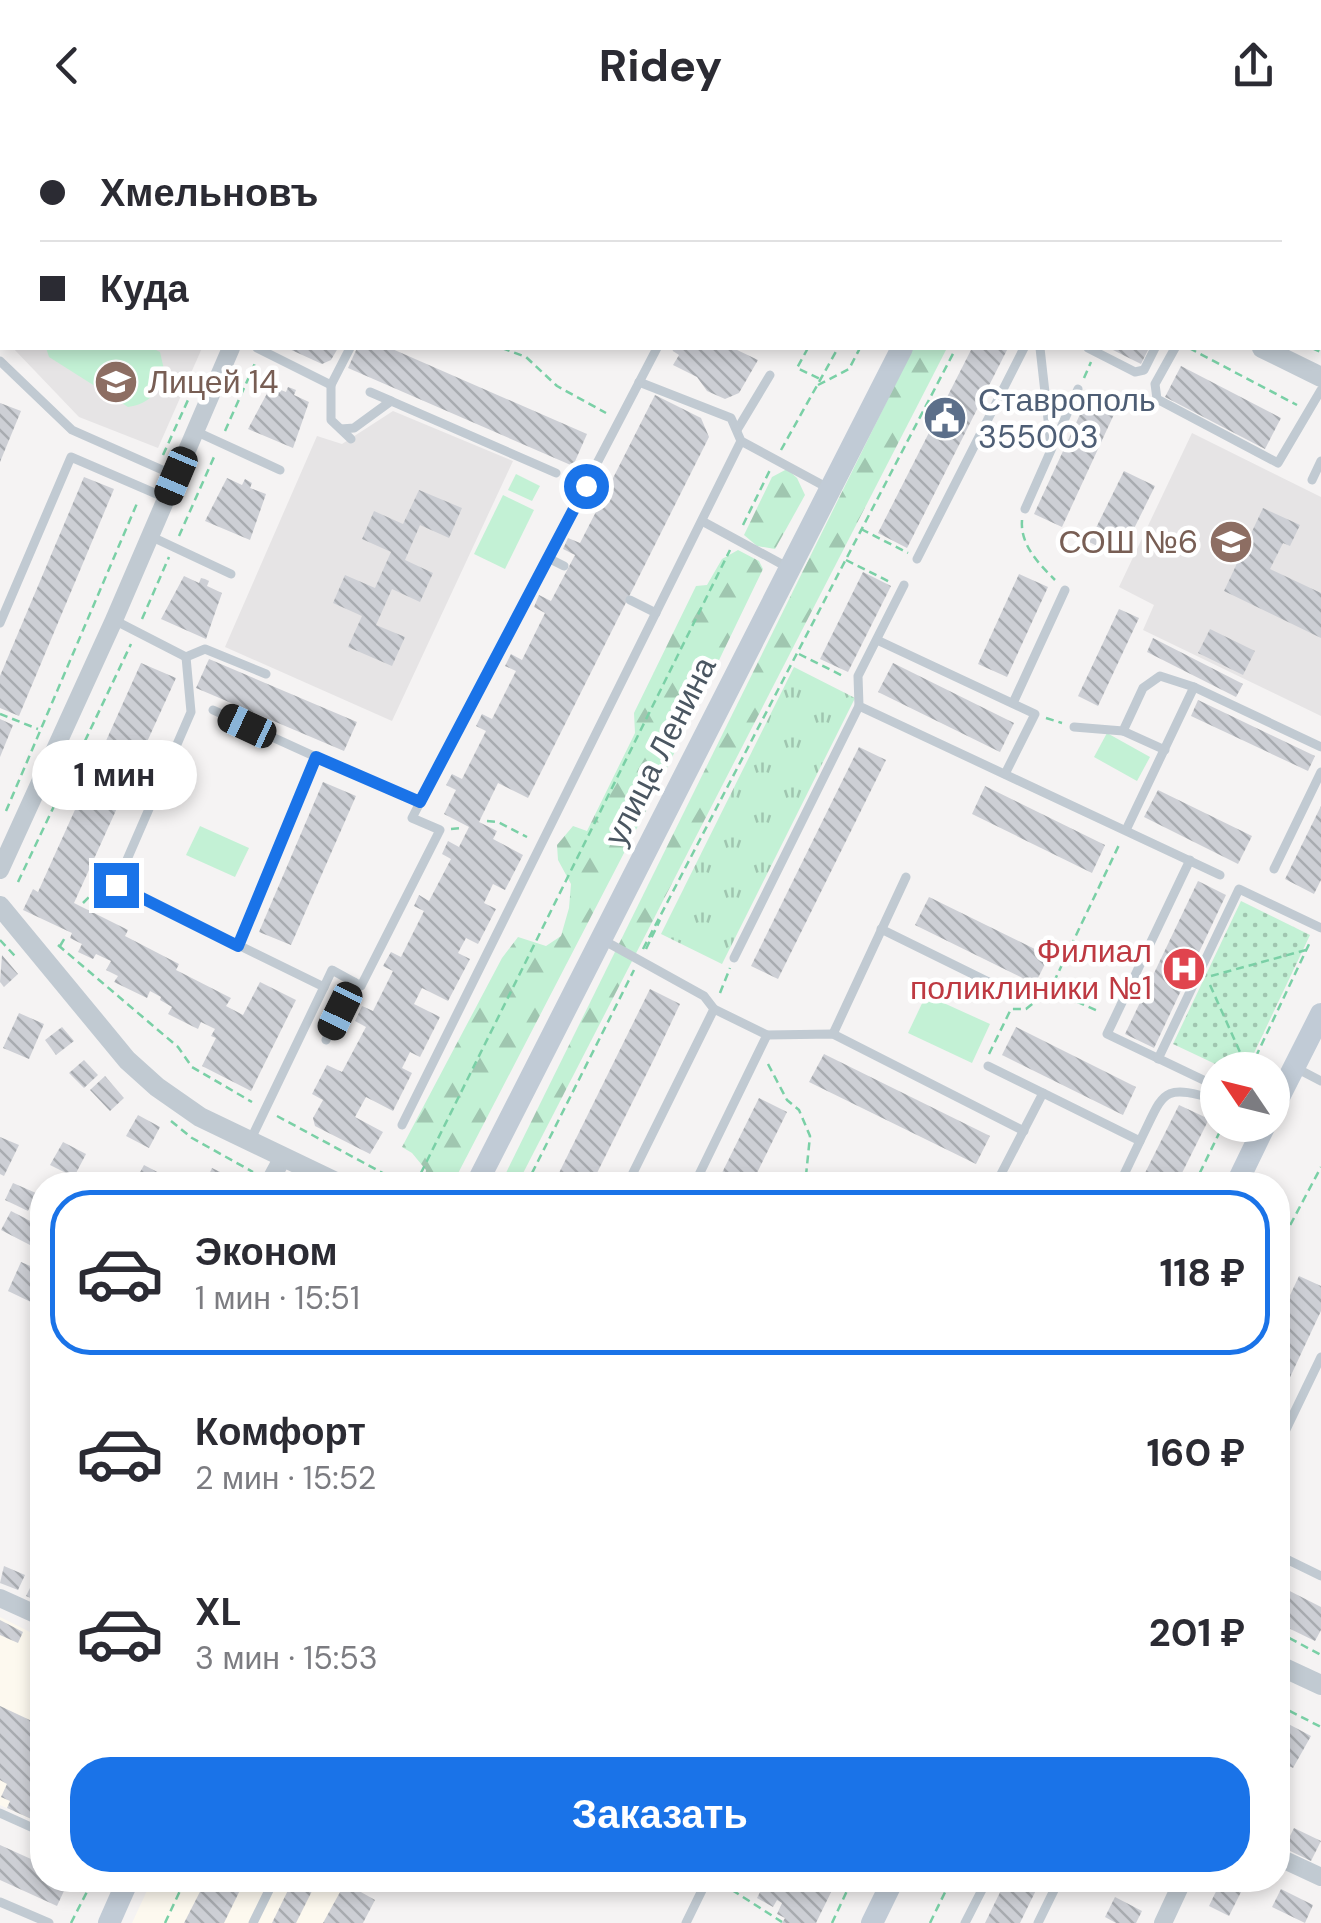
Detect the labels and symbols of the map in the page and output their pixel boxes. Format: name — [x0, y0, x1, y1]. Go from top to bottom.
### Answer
school or university icon: Лицей 14 — [93, 359, 139, 405]
place label: Лицей 14 — [148, 361, 278, 403]
place label: Ставрополь 355003 — [978, 379, 1156, 458]
public building icon: Ставрополь 355003 — [922, 395, 968, 441]
car — [150, 443, 202, 509]
route start — [564, 464, 609, 509]
school or university icon: СОШ №6 — [1208, 519, 1254, 565]
place label: СОШ №6 — [1058, 521, 1198, 563]
street label: улица Ленина — [594, 649, 726, 852]
car — [213, 700, 281, 752]
callout: 1 мин — [34, 740, 198, 810]
route end — [94, 863, 139, 908]
place label: Филиал поликлиники №1 — [910, 930, 1152, 1009]
hospital icon: Филиал поликлиники №1 — [1161, 946, 1207, 992]
car — [313, 977, 367, 1045]
north arrow — [1200, 1052, 1290, 1142]

